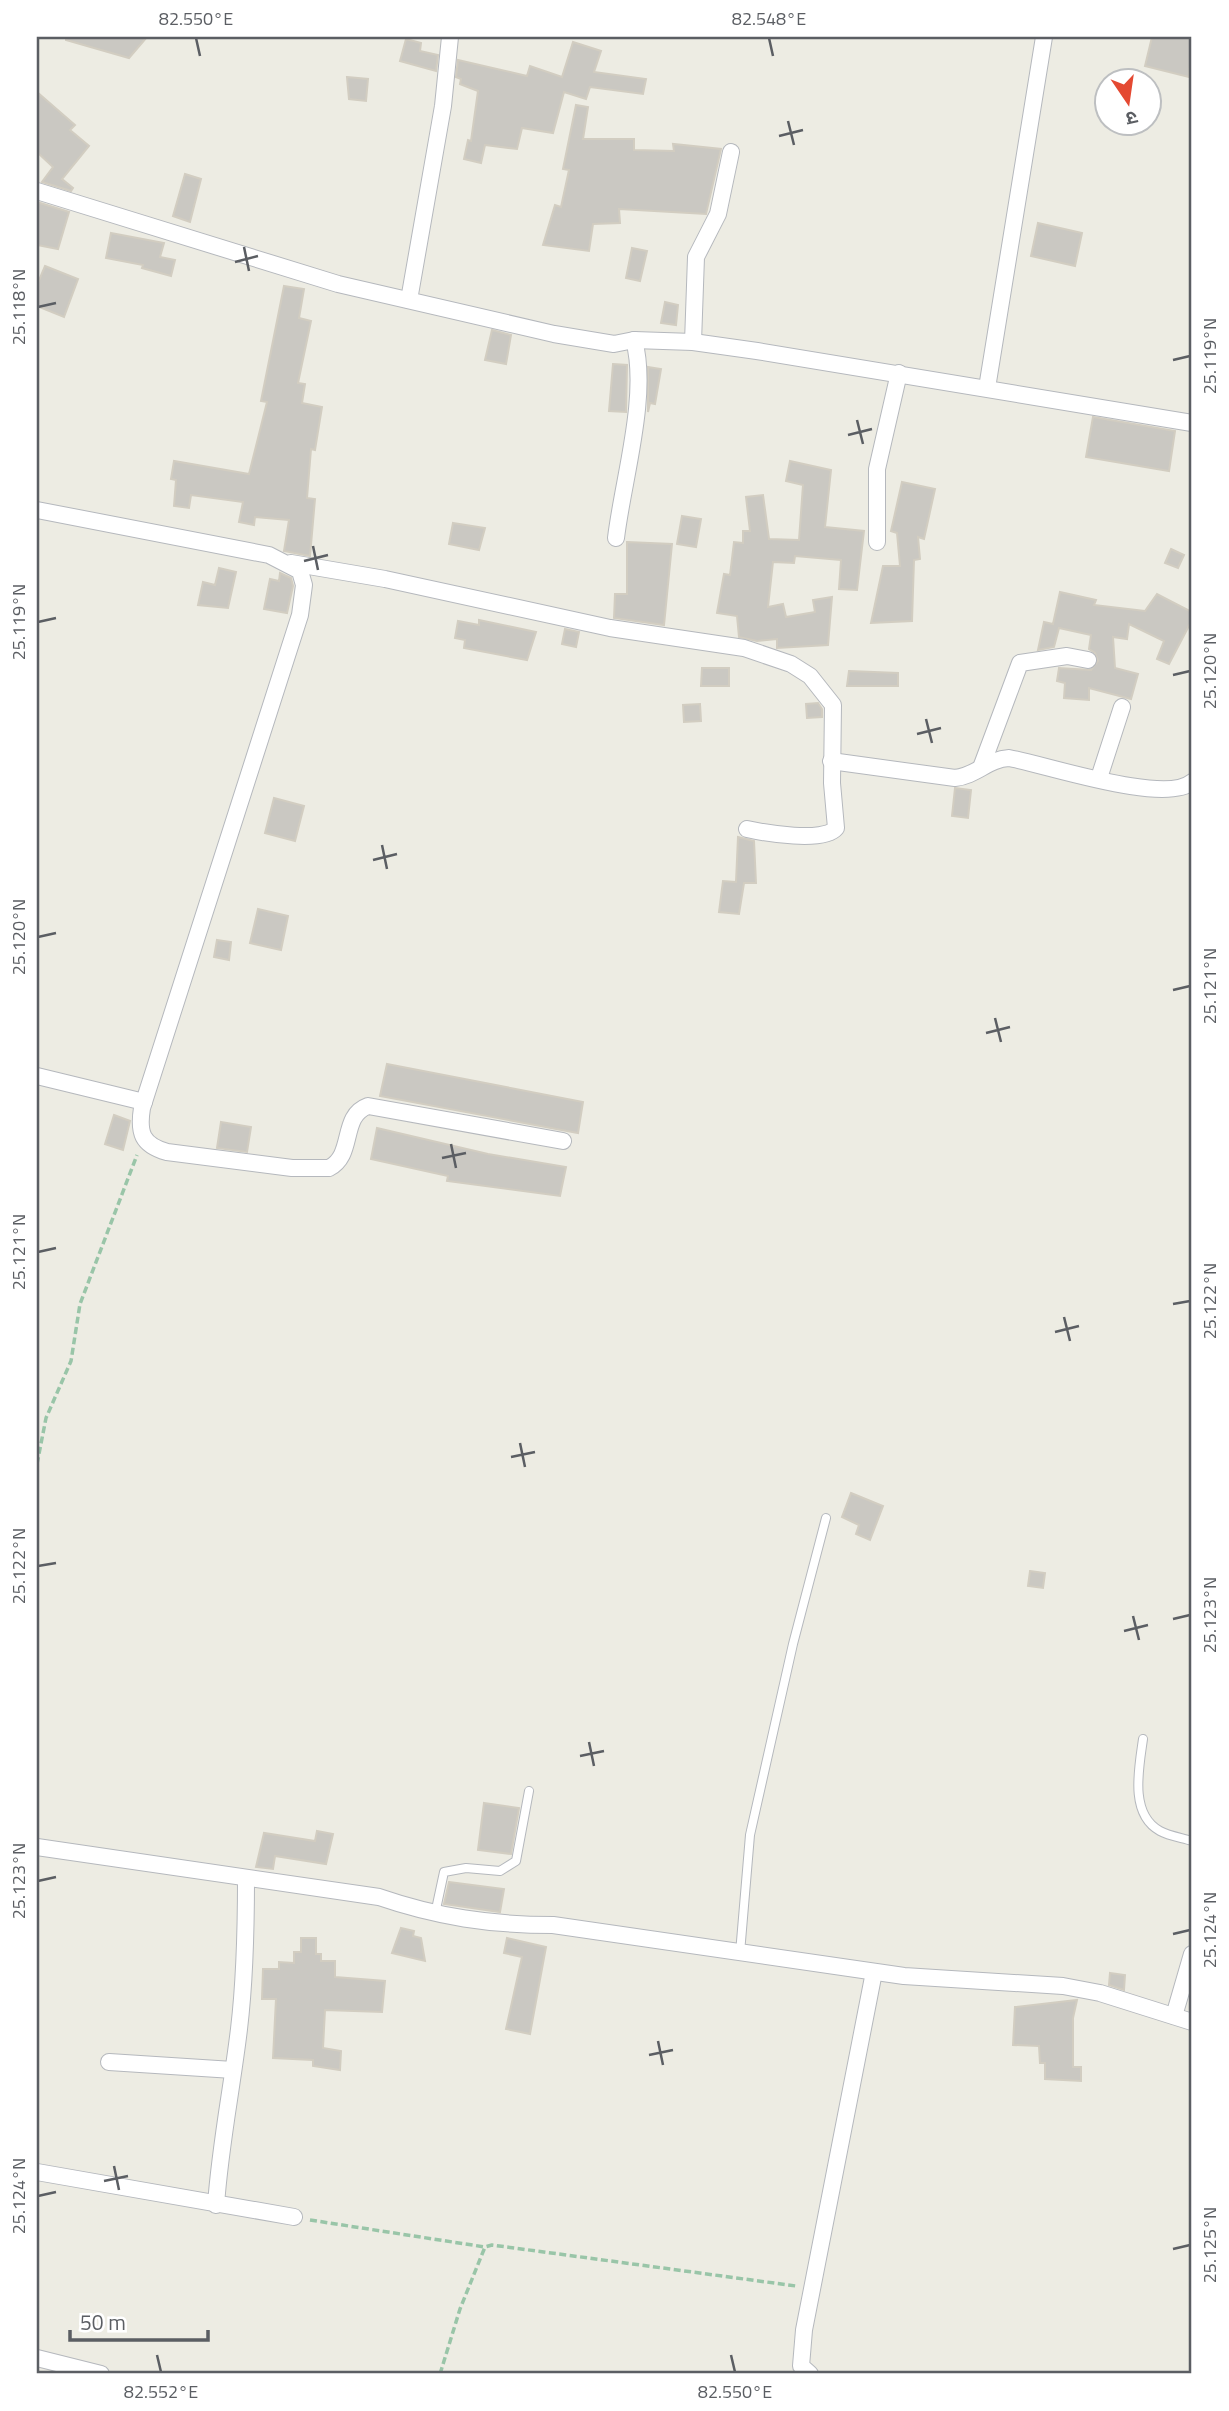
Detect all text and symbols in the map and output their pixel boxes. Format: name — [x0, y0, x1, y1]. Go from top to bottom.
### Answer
text: 82.550°E — [159, 5, 233, 32]
text: 82.548°E — [732, 5, 806, 32]
north arrow — [1092, 66, 1162, 136]
text: उ — [1122, 104, 1141, 135]
text: 25.118°N — [5, 269, 32, 345]
text: 25.119°N — [1196, 318, 1223, 394]
text: 25.119°N — [5, 584, 32, 660]
text: 25.120°N — [1196, 633, 1223, 709]
text: 25.120°N — [5, 899, 32, 975]
text: 25.121°N — [1196, 948, 1223, 1024]
text: 25.121°N — [5, 1214, 32, 1290]
text: 25.122°N — [1196, 1263, 1223, 1339]
text: 25.122°N — [5, 1528, 32, 1604]
text: 25.123°N — [1196, 1577, 1223, 1653]
text: 25.123°N — [5, 1843, 32, 1919]
text: 25.124°N — [1196, 1892, 1223, 1968]
text: 25.124°N — [5, 2158, 32, 2234]
text: 25.125°N — [1196, 2207, 1223, 2283]
scale bar — [70, 2299, 208, 2343]
text: 50 m — [80, 2306, 126, 2338]
text: 82.552°E — [124, 2378, 198, 2405]
text: 82.550°E — [698, 2378, 772, 2405]

